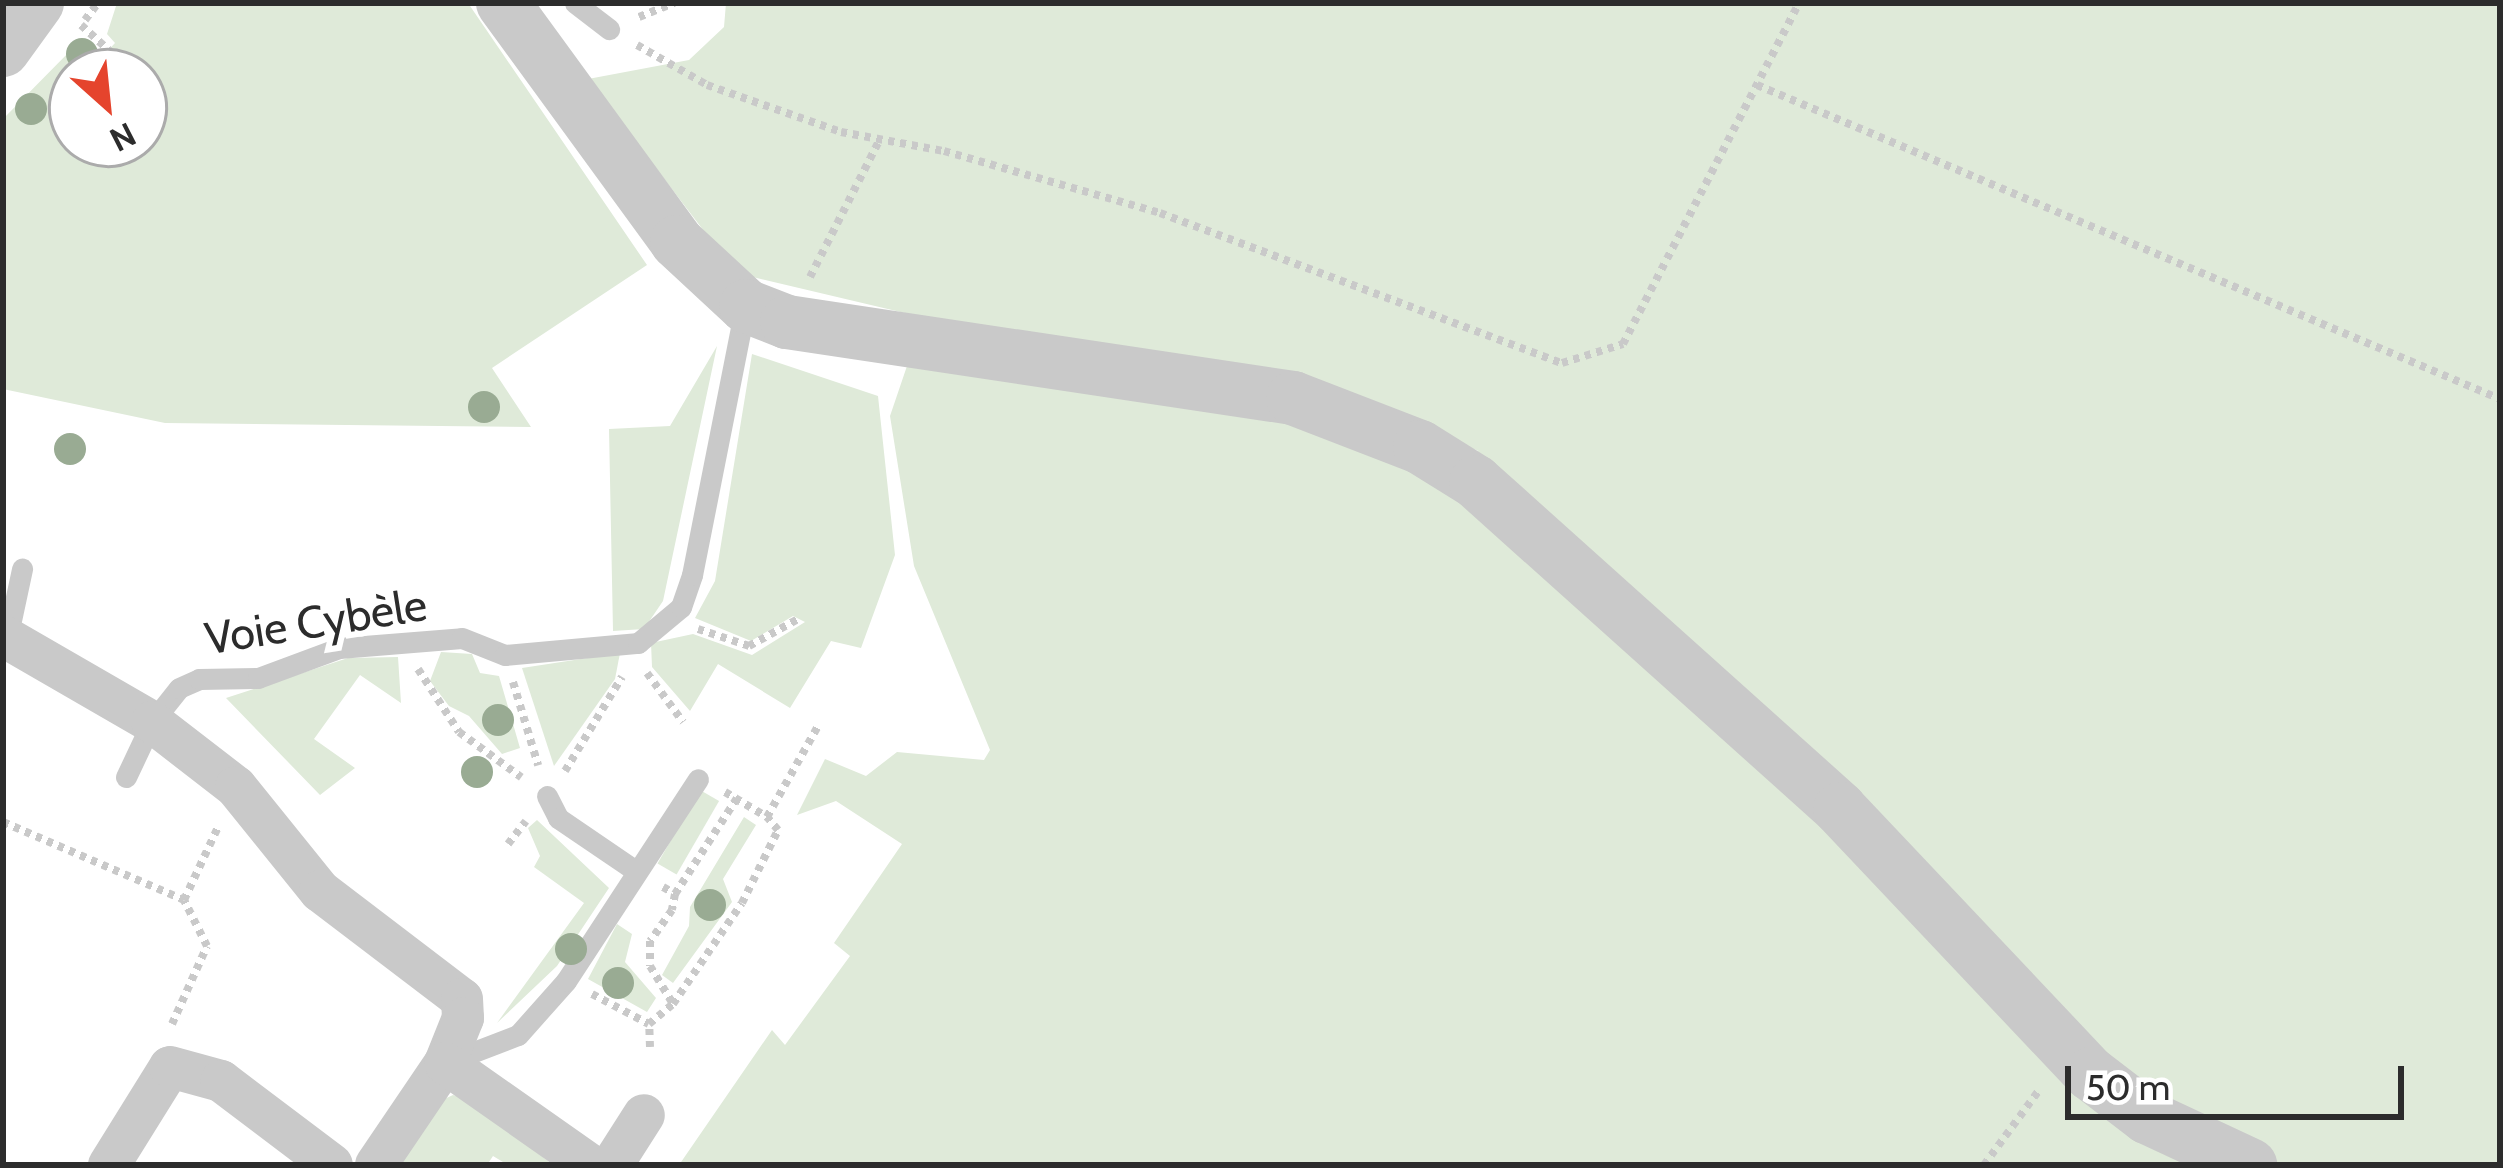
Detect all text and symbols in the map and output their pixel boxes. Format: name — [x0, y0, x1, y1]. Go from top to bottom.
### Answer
north arrow — [48, 48, 168, 168]
text: N — [104, 114, 142, 161]
street label: Voie Cybèle — [201, 578, 431, 666]
scale bar — [2071, 1042, 2410, 1116]
text: 50 m — [2086, 1065, 2170, 1109]

